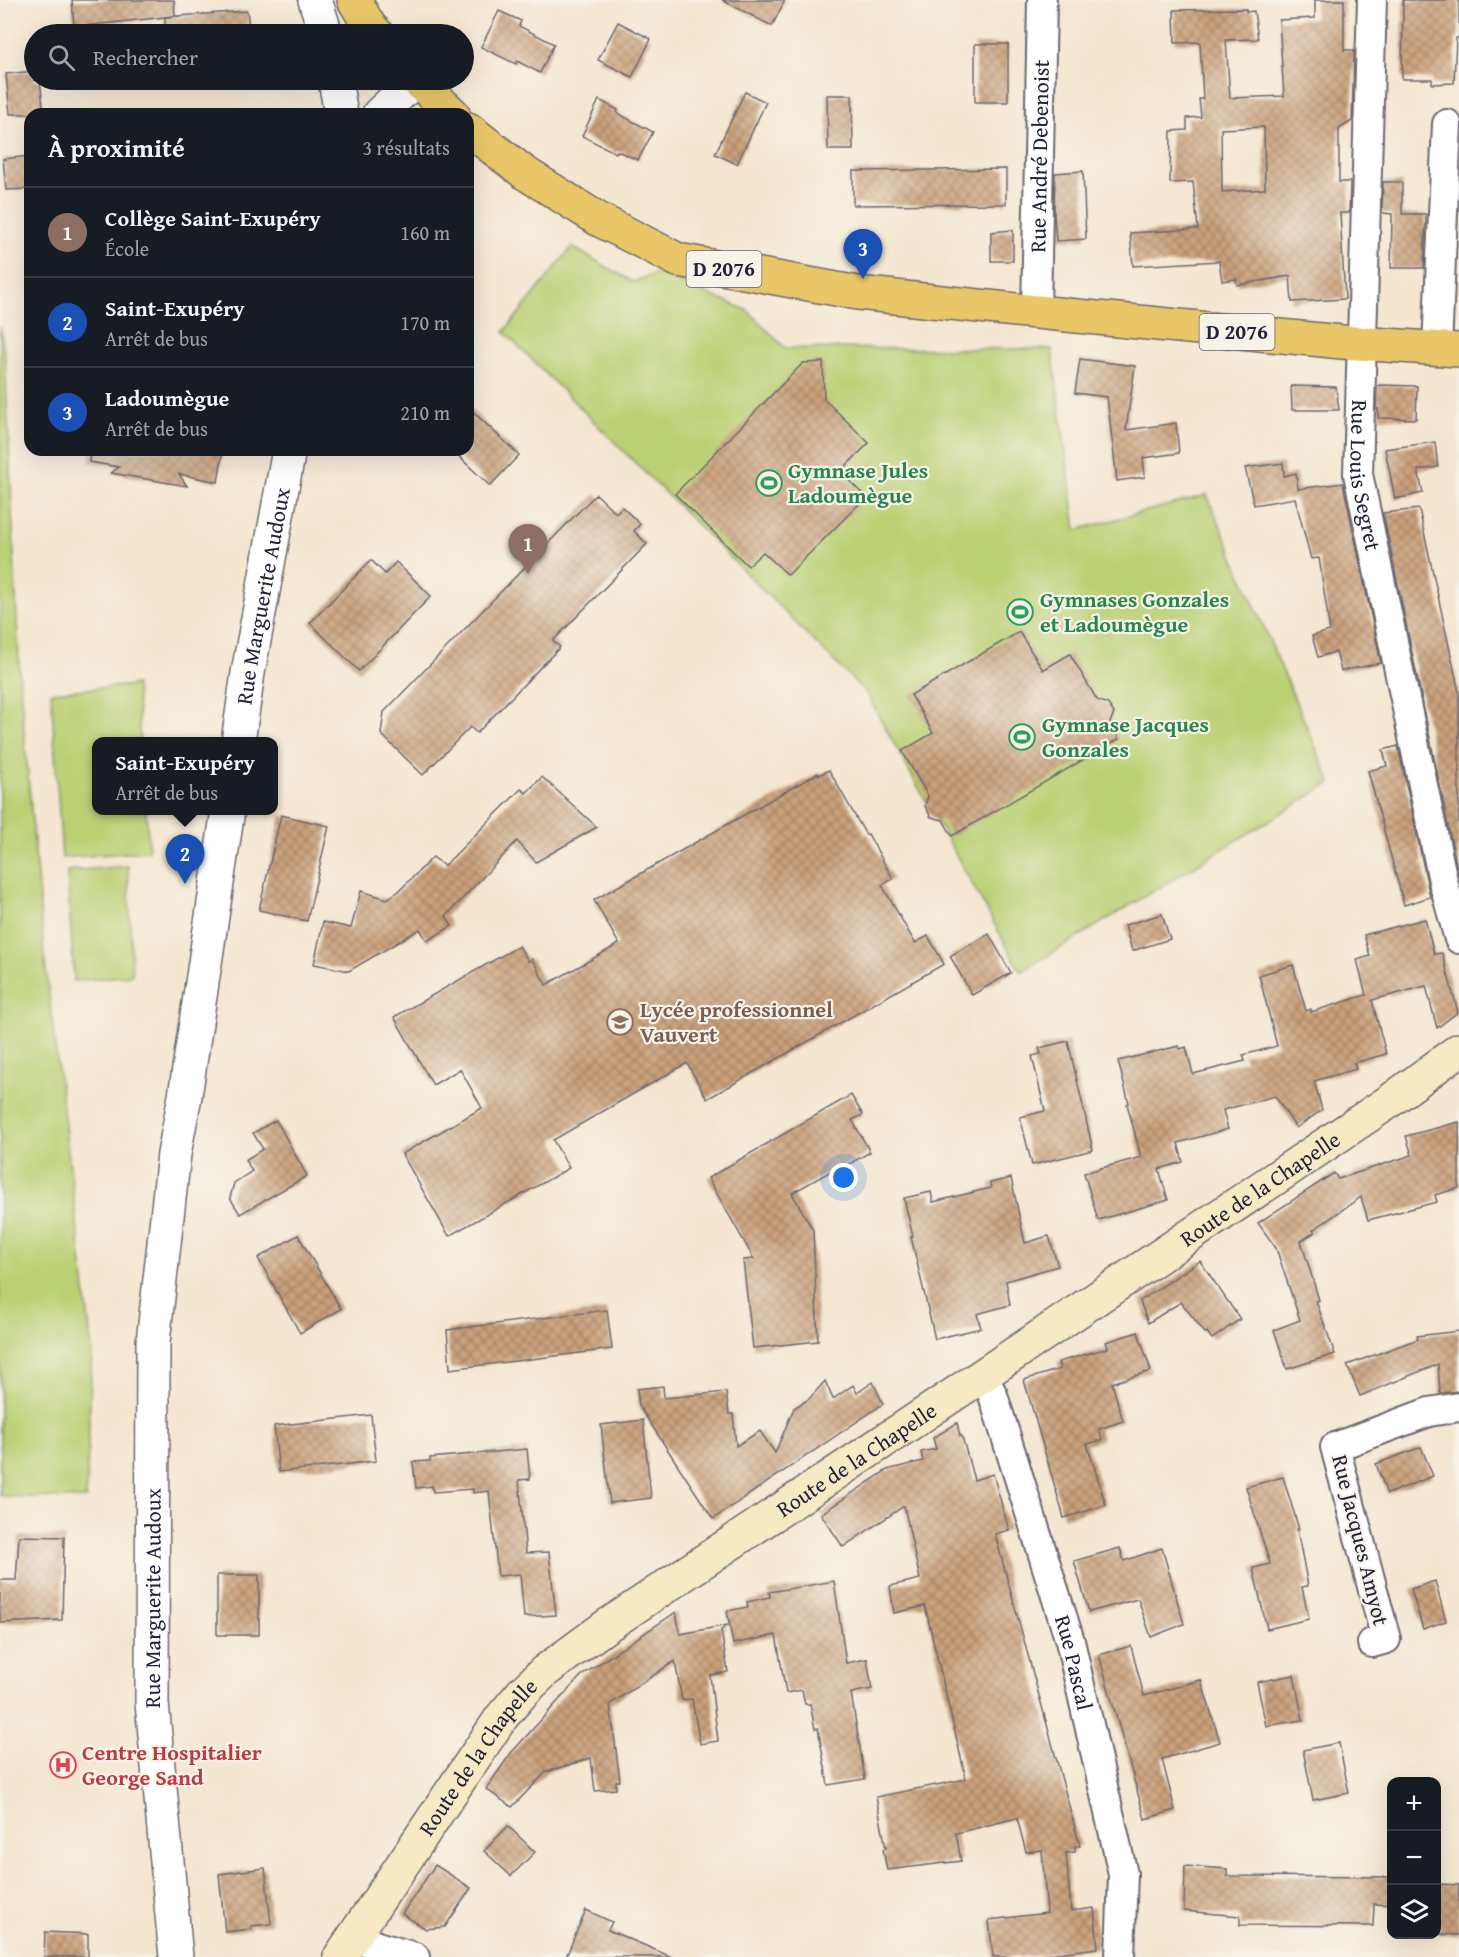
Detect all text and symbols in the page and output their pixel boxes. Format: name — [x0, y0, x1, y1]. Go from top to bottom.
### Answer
search box — [24, 24, 474, 90]
icon: search — [45, 41, 78, 74]
text: Rechercher — [93, 41, 198, 73]
street label: Rue André Debenoist — [1021, 59, 1057, 253]
text: À proximité — [48, 128, 185, 167]
text: 3 résultats — [362, 133, 450, 162]
text: Collège Saint-Exupéry — [105, 202, 320, 234]
text: 1 — [62, 218, 73, 247]
text: 160 m — [400, 218, 450, 247]
pin: 3 — [844, 230, 882, 279]
text: École — [105, 234, 149, 263]
road number: D 2076 — [686, 251, 762, 287]
text: Saint-Exupéry — [105, 292, 245, 324]
text: 2 — [62, 308, 73, 337]
text: 170 m — [400, 308, 450, 337]
road number: D 2076 — [1200, 314, 1274, 350]
text: Arrêt de bus — [105, 324, 208, 353]
text: Ladoumègue — [105, 382, 229, 414]
text: 3 — [62, 398, 73, 427]
text: 210 m — [400, 398, 450, 427]
street label: Rue Louis Segret — [1342, 399, 1390, 554]
text: Arrêt de bus — [105, 414, 208, 443]
place label: Gymnase Jules Ladoumègue — [788, 454, 928, 511]
sports icon: Gymnase Jules Ladoumègue — [754, 468, 784, 498]
street label: Rue Marguerite Audoux — [228, 484, 298, 707]
pin: 1 — [508, 524, 548, 574]
place label: Gymnases Gonzales et Ladoumègue — [1040, 583, 1229, 640]
sports icon: Gymnases Gonzales et Ladoumègue — [1005, 597, 1035, 627]
place label: Gymnase Jacques Gonzales — [1042, 708, 1209, 765]
sports icon: Gymnase Jacques Gonzales — [1007, 722, 1037, 752]
popup — [92, 737, 278, 815]
text: Saint-Exupéry — [115, 746, 255, 778]
text: Arrêt de bus — [115, 778, 218, 807]
pin: 2 — [166, 834, 204, 884]
place label: Lycée professionnel Vauvert — [640, 993, 833, 1050]
school or university icon: Lycée professionnel Vauvert — [605, 1007, 635, 1037]
street label: Route de la Chapelle — [1173, 1123, 1346, 1254]
your location — [829, 1163, 858, 1192]
street label: Route de la Chapelle — [770, 1394, 943, 1525]
street label: Rue Jacques Amyot — [1324, 1451, 1398, 1629]
street label: Rue Marguerite Audoux — [136, 1487, 169, 1708]
street label: Rue Pascal — [1047, 1611, 1101, 1713]
street label: Route de la Chapelle — [410, 1671, 544, 1842]
place label: Centre Hospitalier George Sand — [82, 1736, 262, 1793]
hospital icon: Centre Hospitalier George Sand — [48, 1750, 78, 1780]
map controls — [1387, 1777, 1441, 1939]
button: + — [1387, 1777, 1441, 1831]
button: − — [1387, 1831, 1441, 1885]
button: layers — [1387, 1885, 1441, 1939]

